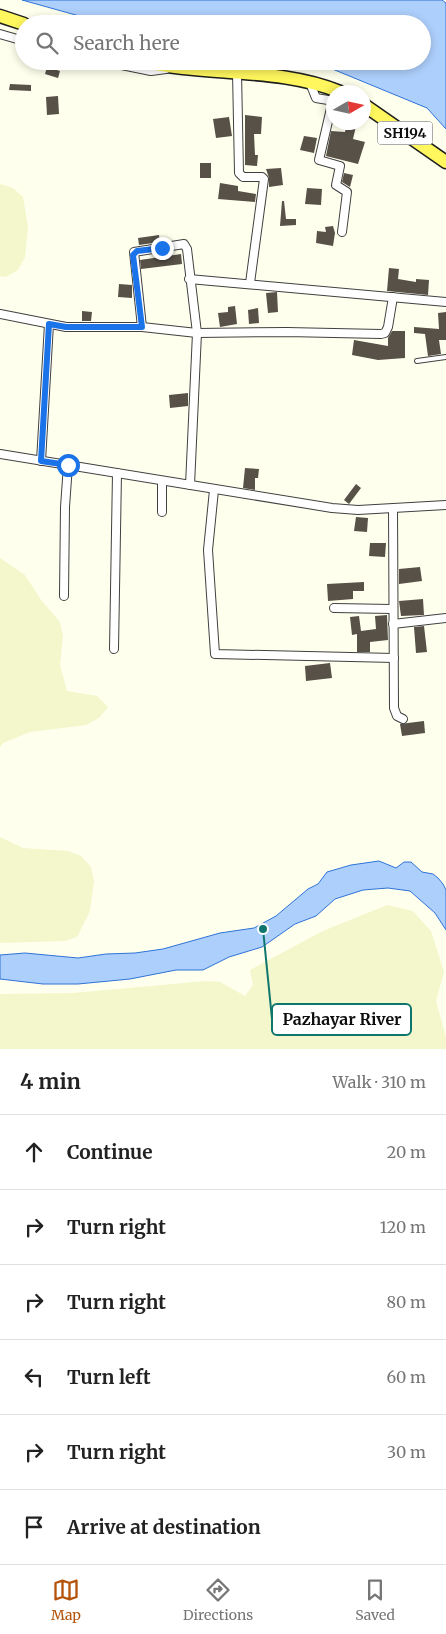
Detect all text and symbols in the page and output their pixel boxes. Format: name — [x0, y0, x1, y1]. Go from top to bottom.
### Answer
search box — [15, 15, 431, 70]
icon: search — [33, 29, 61, 57]
text: Search here — [73, 31, 180, 55]
north arrow — [326, 85, 371, 130]
road number: SH194 — [378, 122, 432, 144]
route end — [151, 237, 174, 260]
route start — [57, 454, 80, 477]
callout: Pazhayar River — [272, 1004, 411, 1035]
text: Pazhayar River — [283, 1009, 402, 1029]
text: 4 min — [20, 1068, 81, 1095]
text: Walk · 310 m — [333, 1072, 426, 1092]
icon: ahead — [20, 1138, 48, 1166]
text: Continue — [67, 1140, 153, 1164]
text: 20 m — [387, 1142, 426, 1162]
icon: right — [20, 1213, 48, 1241]
text: Turn right — [67, 1215, 166, 1239]
text: 120 m — [380, 1217, 426, 1237]
icon: right — [20, 1288, 48, 1316]
text: Turn right — [67, 1290, 166, 1314]
text: 80 m — [387, 1292, 426, 1312]
icon: left — [20, 1363, 48, 1391]
text: Turn left — [67, 1365, 151, 1389]
text: 60 m — [386, 1367, 426, 1387]
icon: right — [20, 1438, 48, 1466]
text: Turn right — [67, 1440, 166, 1464]
text: 30 m — [387, 1442, 426, 1462]
icon: arrive — [20, 1513, 48, 1541]
text: Arrive at destination — [67, 1515, 261, 1539]
tab: Map — [51, 1576, 81, 1624]
tab: Directions — [183, 1576, 253, 1624]
tab: Saved — [355, 1576, 395, 1624]

